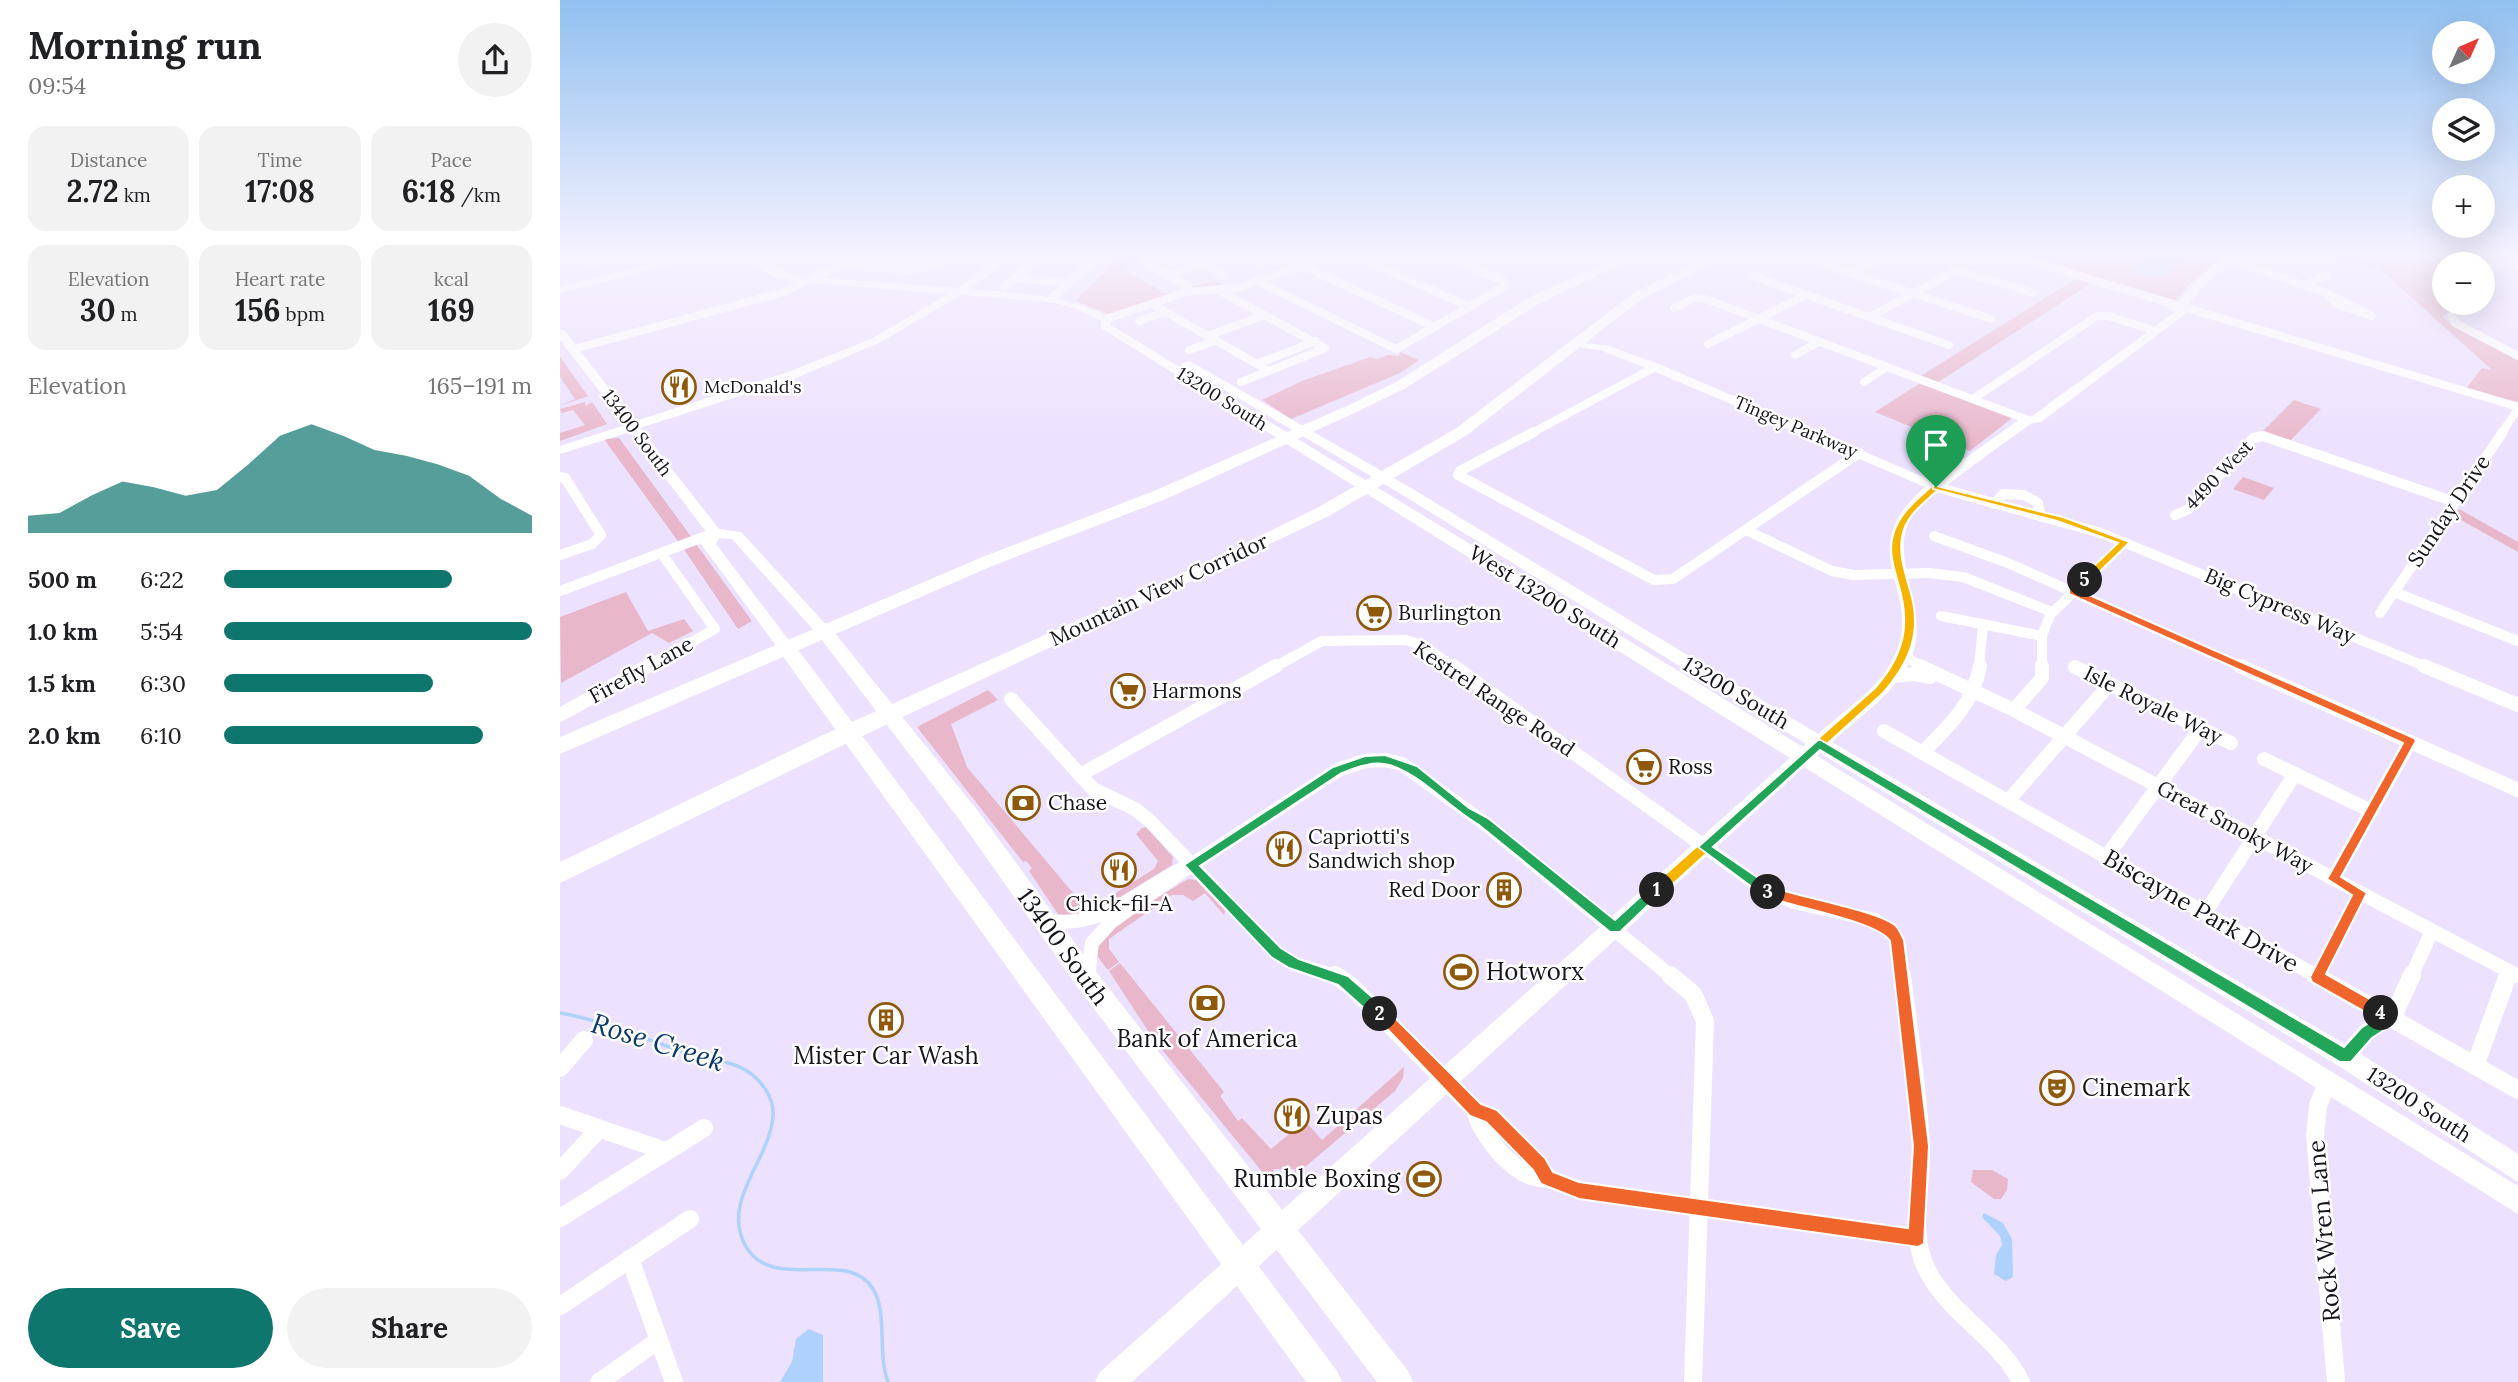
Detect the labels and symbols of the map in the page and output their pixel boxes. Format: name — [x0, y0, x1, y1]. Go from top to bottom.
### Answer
north arrow — [2432, 21, 2496, 84]
street label: 13200 South — [1173, 362, 1272, 436]
restaurant icon: McDonald's — [660, 368, 698, 406]
place label: McDonald's — [704, 375, 802, 398]
street label: 13400 South — [597, 385, 678, 481]
street label: Tingey Parkway — [1731, 390, 1862, 463]
pin — [1906, 415, 1966, 487]
street label: 4490 West — [2180, 435, 2258, 514]
street label: Sunday Drive — [2401, 450, 2496, 572]
street label: Mountain View Corridor — [1045, 527, 1272, 652]
street label: West 13200 South — [1464, 539, 1626, 654]
pin: 5 — [2068, 562, 2102, 598]
street label: Big Cypress Way — [2201, 562, 2360, 649]
supermarket icon: Burlington — [1355, 594, 1393, 632]
place label: Burlington — [1398, 599, 1502, 626]
street label: Firefly Lane — [584, 630, 698, 709]
street label: Kestrel Range Road — [1408, 635, 1580, 763]
street label: 13200 South — [1678, 650, 1794, 735]
street label: Isle Royale Way — [2080, 659, 2227, 750]
supermarket icon: Harmons — [1109, 672, 1147, 710]
place label: Harmons — [1152, 677, 1242, 704]
supermarket icon: Ross — [1625, 748, 1663, 786]
place label: Ross — [1668, 753, 1713, 780]
street label: Great Smoky Way — [2152, 774, 2318, 879]
bank icon: Chase — [1004, 784, 1042, 822]
place label: Chase — [1048, 789, 1107, 816]
place label: Capriotti's Sandwich shop — [1308, 823, 1455, 874]
restaurant icon: Capriotti's Sandwich shop — [1265, 830, 1303, 868]
street label: Biscayne Park Drive — [2098, 842, 2304, 979]
restaurant icon: Chick-fil-A — [1100, 851, 1138, 889]
building icon: Red Door — [1485, 871, 1523, 909]
pin: 1 — [1640, 872, 1674, 908]
pin: 3 — [1750, 874, 1786, 910]
place label: Red Door — [1388, 876, 1480, 903]
street label: 13400 South — [1011, 882, 1116, 1011]
place label: Chick-fil-A — [1066, 890, 1173, 917]
sports icon: Hotworx — [1442, 953, 1480, 991]
place label: Hotworx — [1486, 956, 1584, 987]
bank icon: Bank of America — [1188, 984, 1226, 1022]
pin: 2 — [1362, 996, 1398, 1032]
pin: 4 — [2364, 996, 2399, 1030]
building icon: Mister Car Wash — [867, 1001, 905, 1039]
water label: Rose Creek — [587, 1005, 729, 1079]
place label: Bank of America — [1116, 1023, 1298, 1054]
place label: Mister Car Wash — [793, 1040, 979, 1071]
street label: 13200 South — [2362, 1061, 2477, 1148]
theatre icon: Cinemark — [2038, 1069, 2076, 1107]
place label: Cinemark — [2082, 1072, 2190, 1103]
restaurant icon: Zupas — [1273, 1097, 1311, 1135]
place label: Zupas — [1316, 1100, 1383, 1131]
street label: Rock Wren Lane — [2300, 1139, 2347, 1323]
sports icon: Rumble Boxing — [1405, 1160, 1443, 1198]
place label: Rumble Boxing — [1233, 1163, 1401, 1194]

